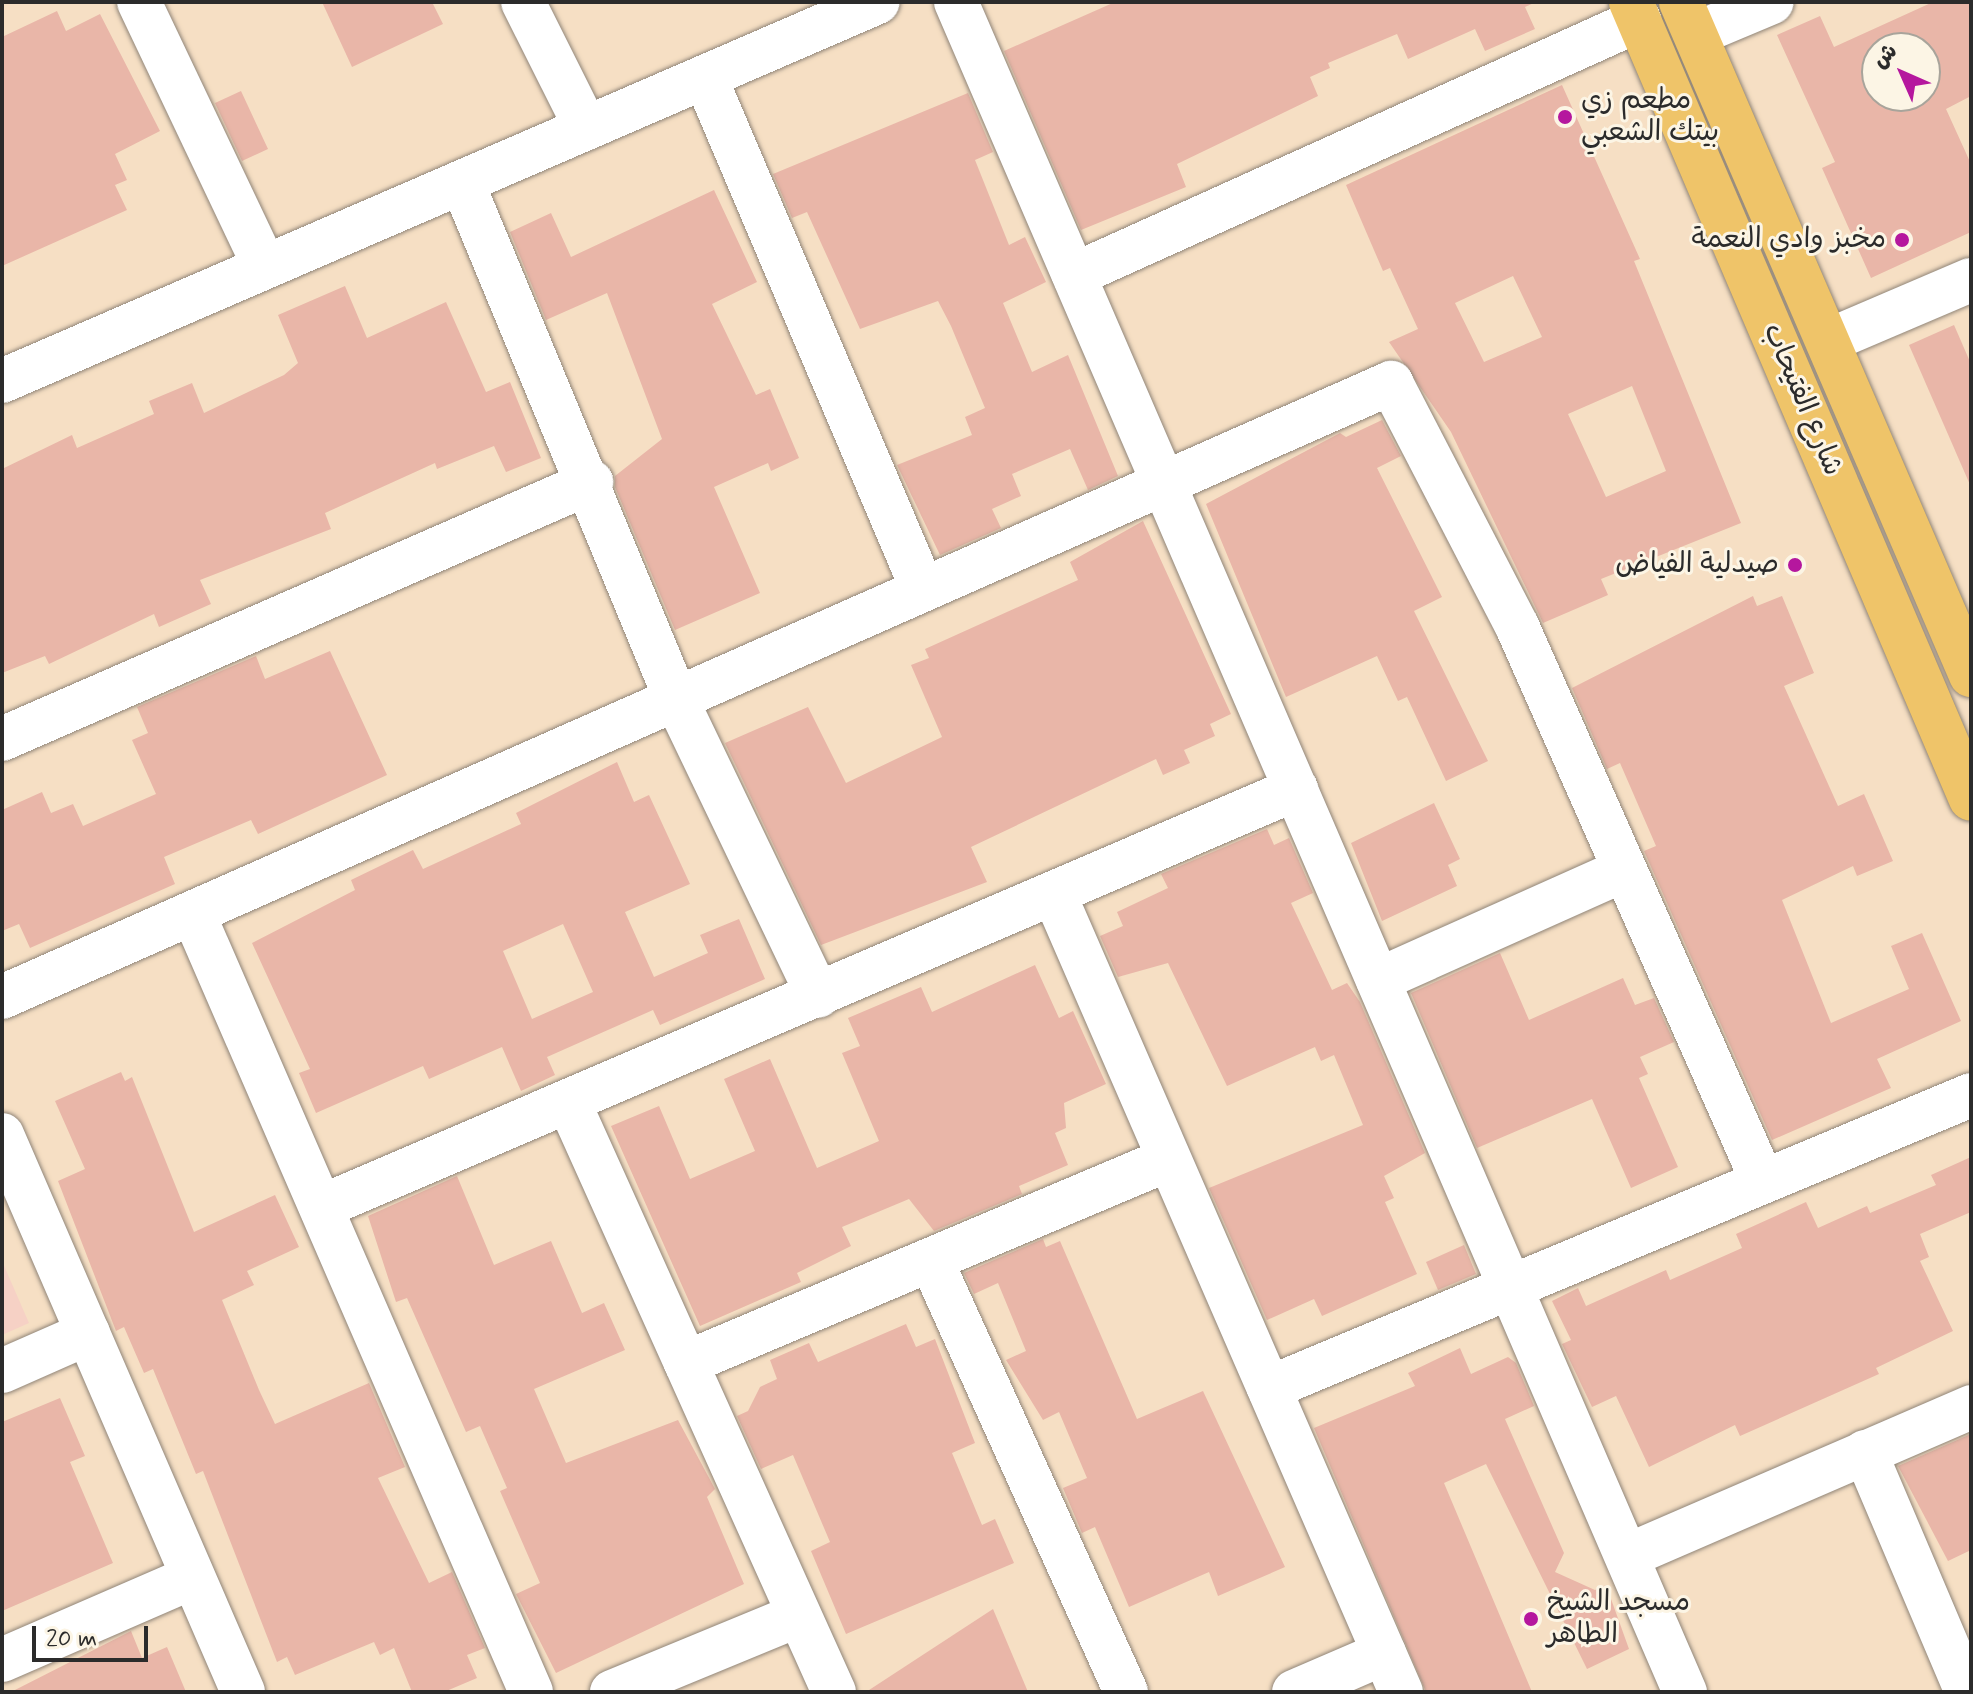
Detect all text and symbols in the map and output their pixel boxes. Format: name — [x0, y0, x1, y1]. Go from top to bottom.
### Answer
north arrow — [1861, 32, 1941, 112]
text: ش — [1867, 38, 1904, 75]
place label: مطعم زي بيتك الشعبي — [1581, 84, 1719, 150]
marker: مطعم زي بيتك الشعبي — [1556, 108, 1574, 126]
place label: مخبز وادي النعمة — [1691, 223, 1886, 257]
marker: مخبز وادي النعمة — [1893, 231, 1911, 249]
street label: شارع الفتيحاب — [1755, 319, 1849, 481]
place label: صيدلية الفياض — [1615, 548, 1779, 582]
marker: صيدلية الفياض — [1786, 556, 1804, 574]
place label: مسجد الشيخ الطاهر — [1547, 1586, 1690, 1652]
scale bar — [36, 1610, 152, 1660]
marker: مسجد الشيخ الطاهر — [1522, 1610, 1540, 1628]
text: 20 m — [46, 1624, 97, 1655]

